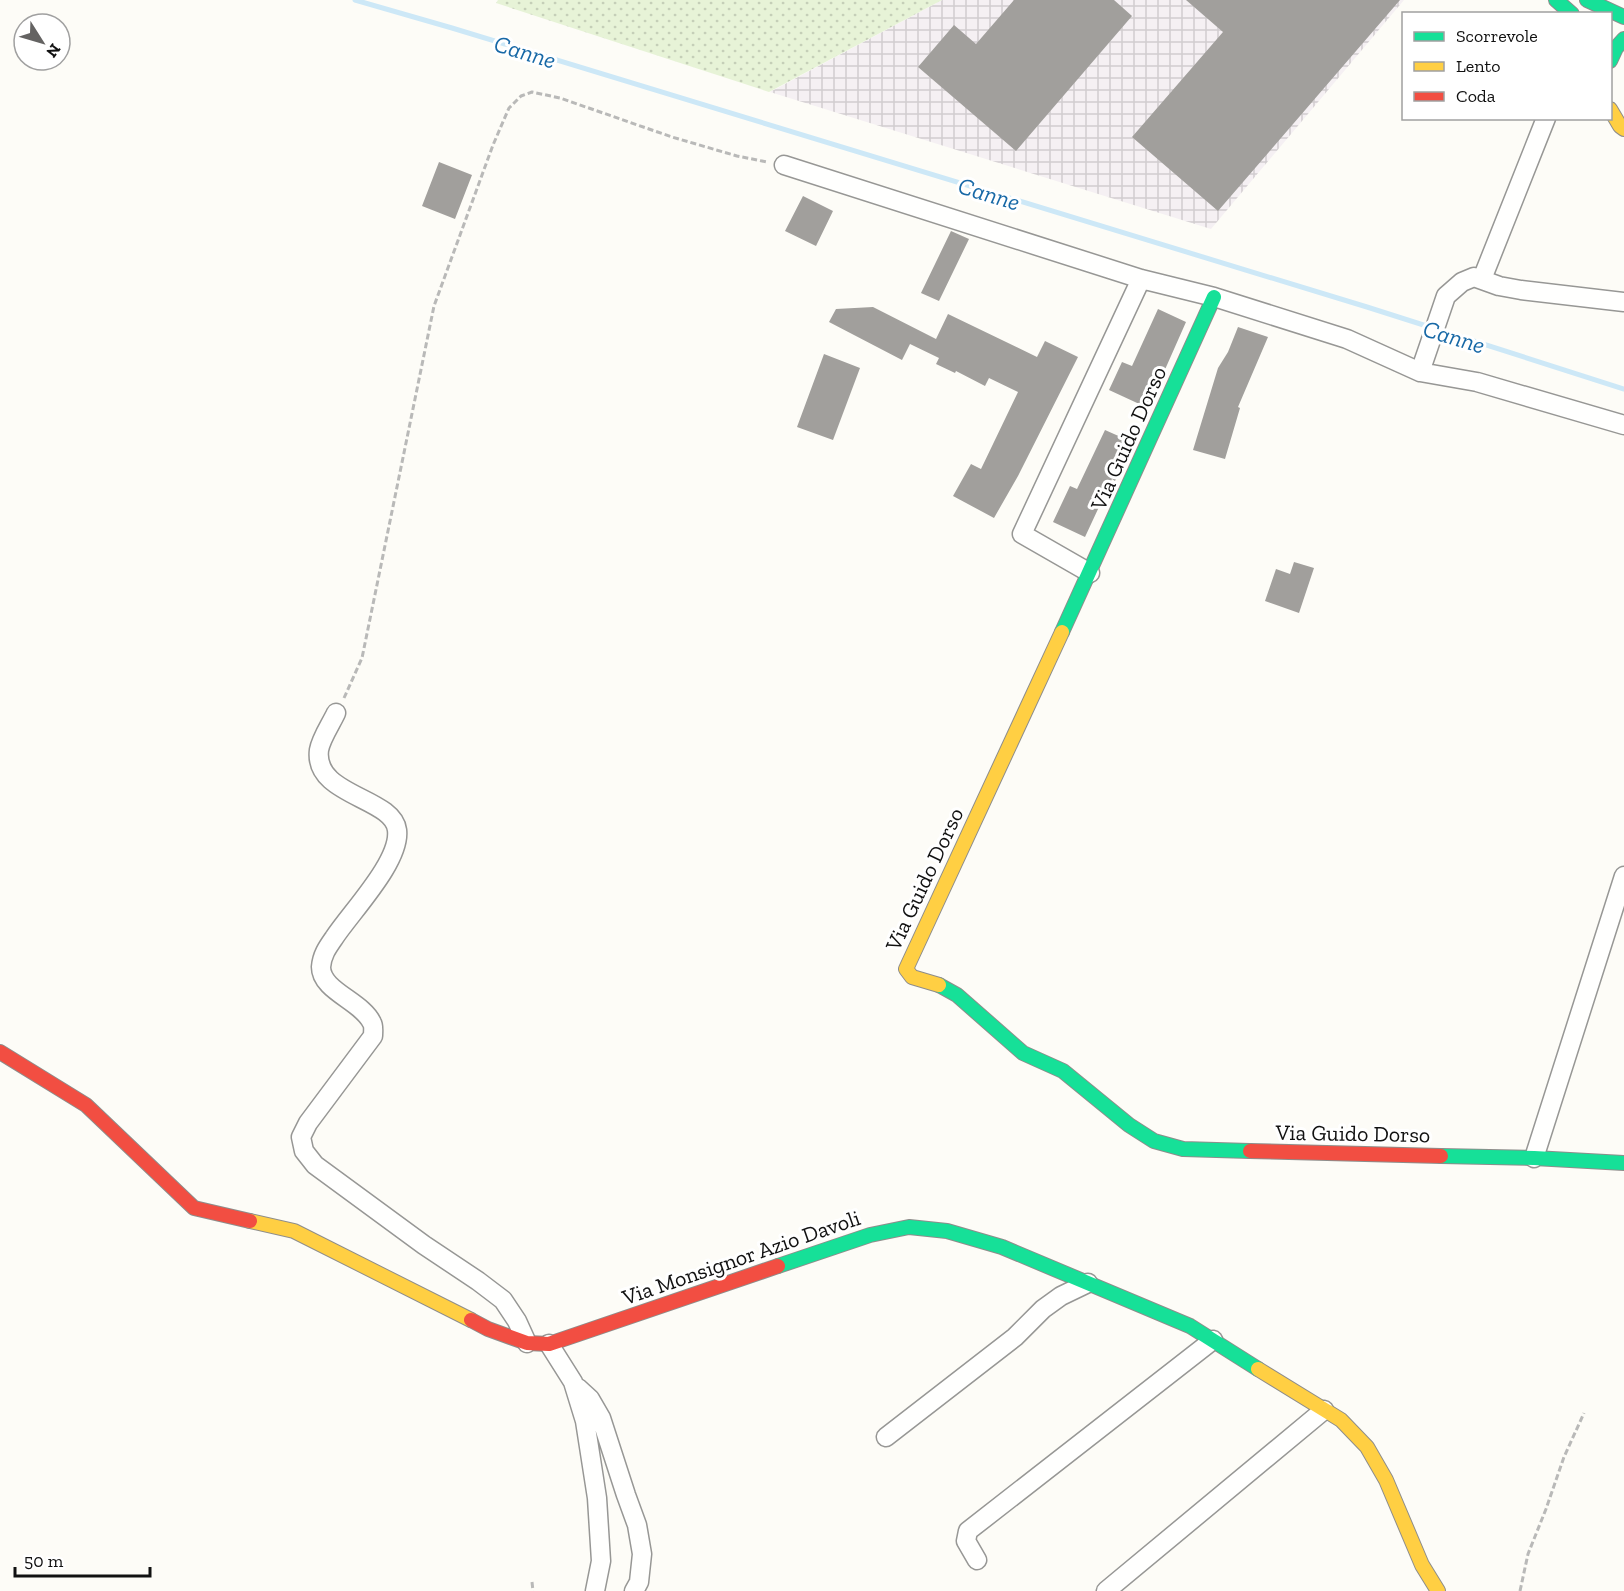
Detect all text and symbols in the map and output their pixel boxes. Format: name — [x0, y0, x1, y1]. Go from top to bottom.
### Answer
north arrow — [12, 12, 72, 72]
legend — [1402, 12, 1612, 120]
text: Scorrevole — [1456, 25, 1538, 47]
water label: Canne — [491, 28, 559, 75]
text: N — [42, 40, 65, 61]
text: Lento — [1456, 55, 1501, 77]
text: Coda — [1456, 85, 1496, 107]
water label: Canne — [955, 170, 1023, 217]
water label: Canne — [1420, 313, 1488, 360]
street label: Via Guido Dorso — [1084, 362, 1172, 515]
street label: Via Guido Dorso — [879, 803, 969, 956]
street label: Via Guido Dorso — [1274, 1119, 1431, 1148]
street label: Via Monsignor Azio Davoli — [618, 1204, 864, 1311]
scale bar — [15, 1540, 150, 1578]
text: 50 m — [24, 1550, 64, 1572]

